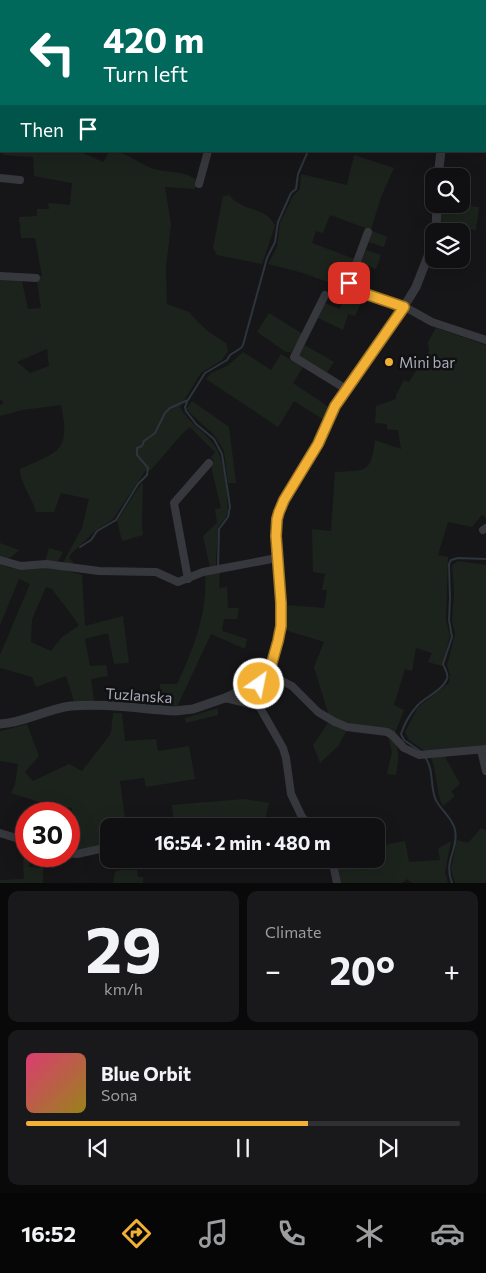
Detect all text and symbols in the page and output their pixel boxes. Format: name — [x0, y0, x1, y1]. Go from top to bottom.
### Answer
text: 420 m — [103, 17, 204, 60]
icon: left — [20, 20, 85, 85]
text: Turn left — [103, 60, 188, 87]
icon: arrive — [74, 115, 102, 143]
text: Then — [20, 118, 64, 141]
map controls — [425, 168, 470, 268]
button: search — [425, 168, 470, 213]
button: layers — [425, 223, 470, 268]
pin — [328, 262, 370, 304]
icon: arrive — [335, 269, 363, 297]
place label: Mini bar — [399, 353, 455, 371]
marker: Mini bar — [383, 356, 395, 368]
position arrow — [232, 657, 284, 709]
street label: Tuzlanska — [105, 684, 173, 706]
speed limit sign: 30 — [15, 802, 80, 867]
text: 16:54 · 2 min · 480 m — [154, 831, 331, 854]
text: 29 — [85, 907, 162, 986]
text: Climate — [265, 922, 321, 941]
text: 20° — [329, 946, 395, 993]
text: − — [265, 953, 281, 987]
text: + — [444, 953, 460, 987]
text: km/h — [104, 979, 143, 998]
text: Blue Orbit — [101, 1062, 191, 1085]
text: Sona — [101, 1085, 137, 1104]
icon: previous — [84, 1134, 112, 1162]
icon: pause — [229, 1134, 257, 1162]
icon: next — [374, 1134, 402, 1162]
icon: directions — [119, 1216, 154, 1251]
icon: music — [196, 1216, 231, 1251]
icon: phone — [274, 1216, 309, 1251]
icon: climate — [352, 1216, 387, 1251]
icon: car — [430, 1216, 465, 1251]
text: 16:52 — [21, 1220, 76, 1247]

